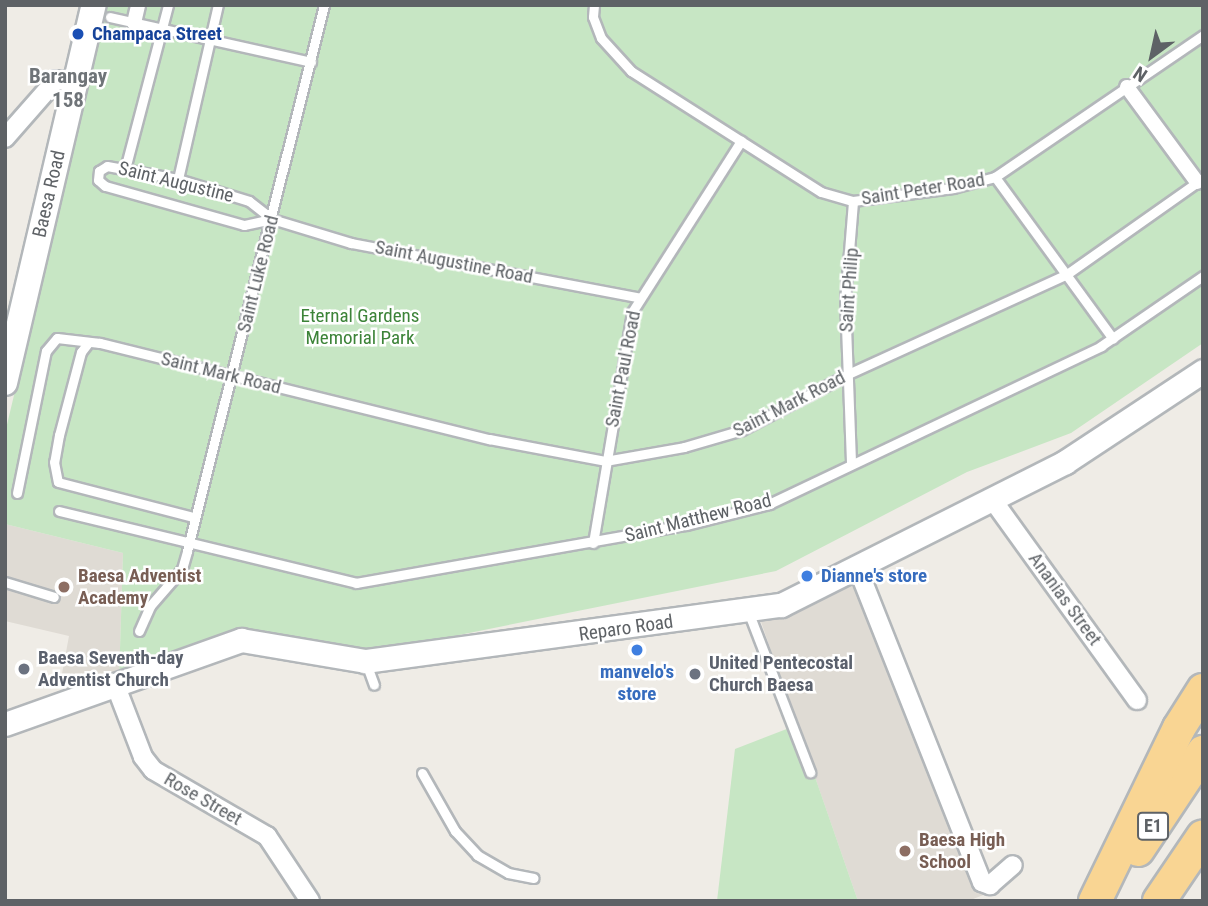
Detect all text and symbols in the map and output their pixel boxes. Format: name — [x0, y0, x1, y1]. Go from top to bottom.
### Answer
north arrow — [1117, 21, 1187, 91]
place label: Champaca Street — [92, 23, 222, 45]
marker: Champaca Street — [70, 26, 86, 42]
text: N — [1129, 61, 1151, 87]
district label: Barangay 158 — [29, 63, 107, 113]
street label: Baesa Road — [28, 148, 70, 240]
street label: Saint Augustine — [116, 157, 236, 207]
street label: Saint Peter Road — [860, 168, 986, 210]
street label: Saint Luke Road — [232, 213, 284, 335]
street label: Saint Augustine Road — [373, 236, 535, 288]
street label: Saint Philip — [835, 247, 863, 333]
park label: Eternal Gardens Memorial Park — [301, 305, 419, 349]
street label: Saint Paul Road — [601, 309, 645, 429]
street label: Saint Mark Road — [159, 347, 283, 399]
street label: Saint Mark Road — [729, 366, 849, 442]
street label: Saint Matthew Road — [622, 489, 774, 547]
street label: Ananias Street — [1024, 548, 1106, 650]
place label: Baesa Adventist Academy — [78, 565, 201, 609]
place label: Dianne's store — [821, 565, 927, 587]
marker: Dianne's store — [799, 568, 815, 584]
marker: Baesa Adventist Academy — [56, 579, 72, 595]
street label: Reparo Road — [577, 610, 675, 646]
marker: manvelo's store — [629, 642, 645, 658]
place label: Baesa Seventh-day Adventist Church — [38, 647, 183, 691]
place label: United Pentecostal Church Baesa — [709, 652, 853, 696]
marker: Baesa Seventh-day Adventist Church — [16, 661, 32, 677]
place label: manvelo's store — [600, 661, 674, 705]
marker: United Pentecostal Church Baesa — [687, 666, 703, 682]
street label: Rose Street — [160, 768, 246, 830]
road number: E1 — [1136, 812, 1170, 840]
place label: Baesa High School — [919, 829, 1005, 873]
marker: Baesa High School — [897, 843, 913, 859]

